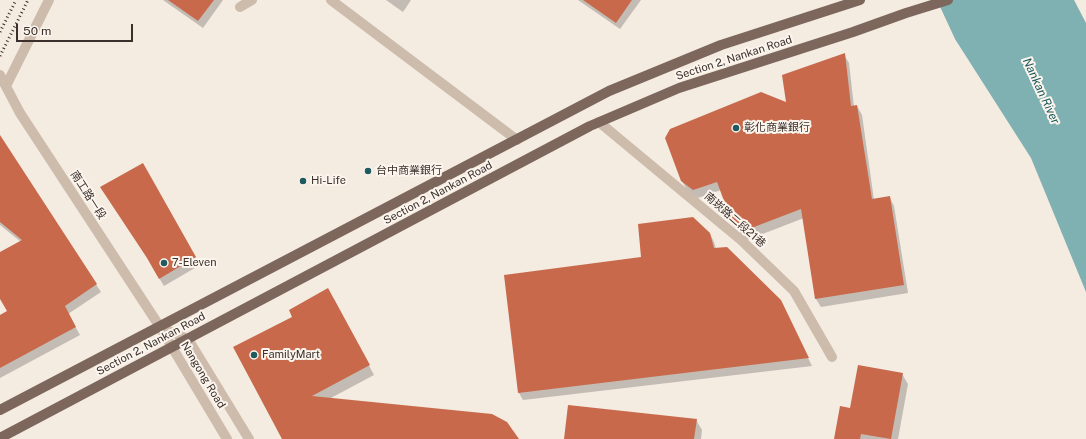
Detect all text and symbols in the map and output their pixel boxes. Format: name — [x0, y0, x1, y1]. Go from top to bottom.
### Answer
scale bar — [18, 16, 135, 42]
text: 50 m — [23, 24, 51, 38]
street label: Section 2, Nankan Road — [674, 33, 794, 83]
water label: Nankan River — [1019, 56, 1063, 126]
place label: 彰化商業銀行 — [744, 121, 810, 135]
marker: 彰化商業銀行 — [731, 123, 741, 133]
street label: Section 2, Nankan Road — [381, 159, 495, 227]
place label: 台中商業銀行 — [376, 164, 442, 178]
marker: 台中商業銀行 — [363, 166, 373, 176]
street label: 南工路一段 — [67, 168, 109, 222]
place label: Hi-Life — [311, 174, 346, 188]
marker: Hi-Life — [298, 176, 308, 186]
street label: 南崁路二段21巷 — [702, 190, 768, 250]
place label: 7-Eleven — [172, 256, 217, 270]
marker: 7-Eleven — [159, 258, 169, 268]
street label: Section 2, Nankan Road — [94, 310, 208, 378]
street label: Nangong Road — [178, 339, 228, 411]
place label: FamilyMart — [262, 348, 320, 362]
marker: FamilyMart — [249, 350, 259, 360]

